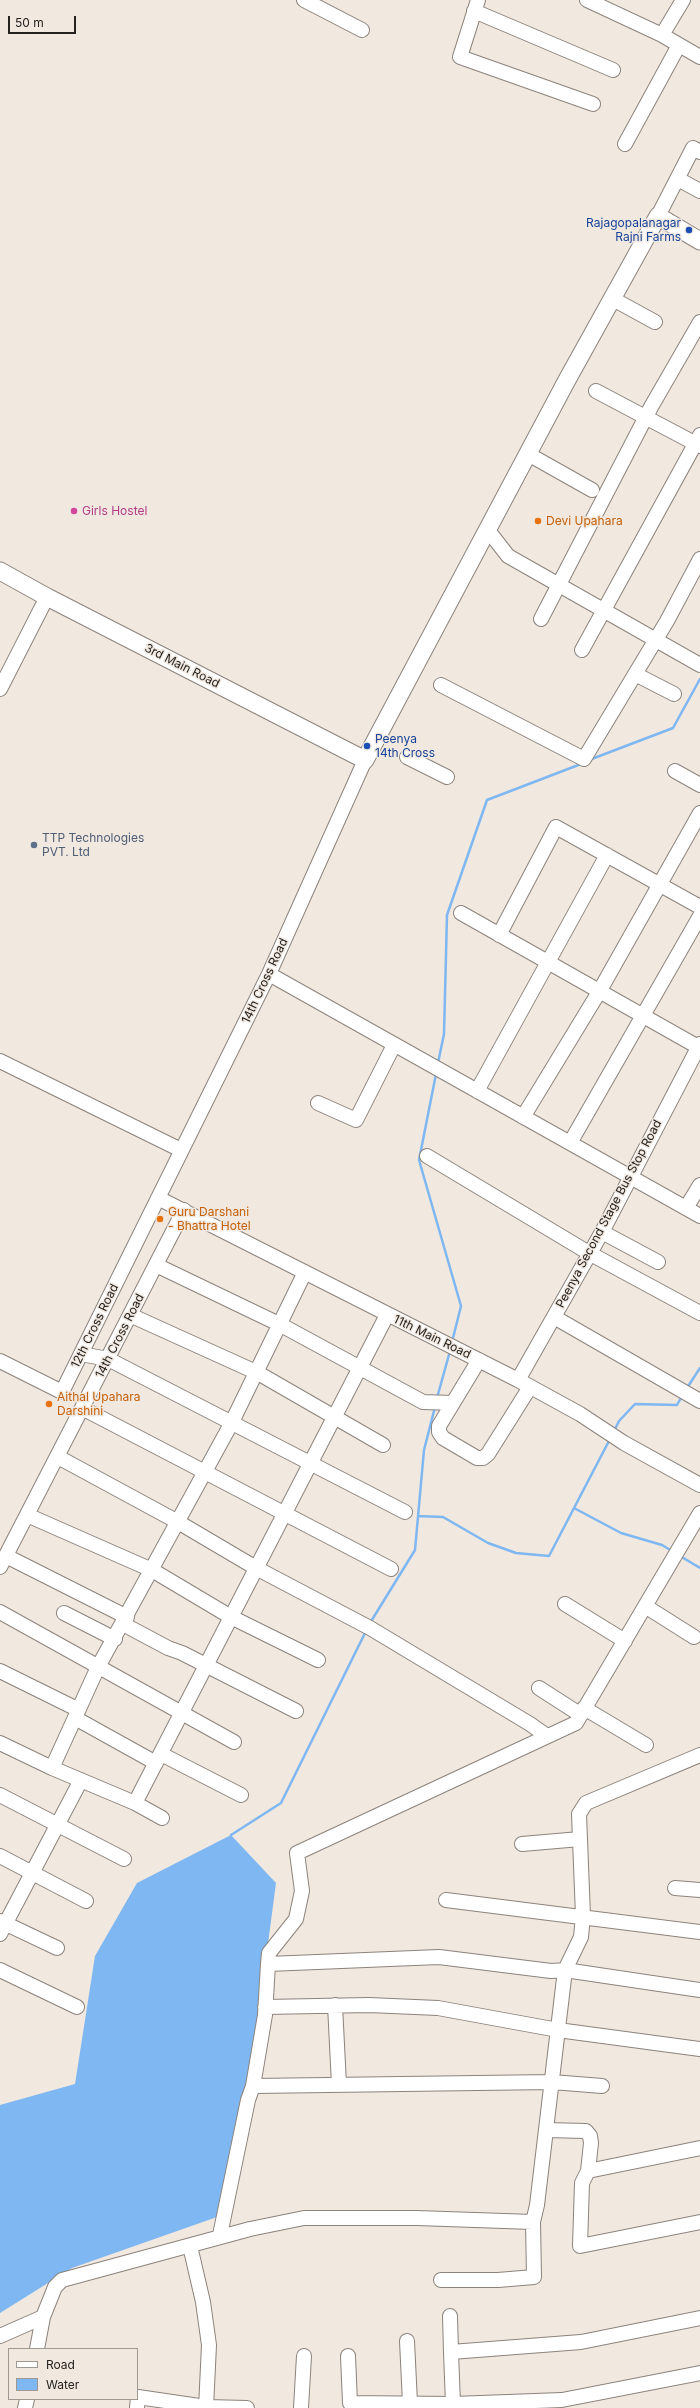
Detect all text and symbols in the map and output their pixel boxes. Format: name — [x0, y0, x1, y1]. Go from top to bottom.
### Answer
scale bar — [10, 8, 78, 34]
text: 50 m — [15, 15, 44, 30]
place label: Rajagopalanagar Rajni Farms — [586, 216, 681, 244]
marker: Rajagopalanagar Rajni Farms — [684, 225, 694, 235]
place label: Girls Hostel — [82, 504, 147, 518]
marker: Girls Hostel — [69, 506, 79, 516]
place label: Devi Upahara — [546, 514, 623, 528]
marker: Devi Upahara — [533, 516, 543, 526]
street label: 3rd Main Road — [142, 641, 222, 691]
place label: Peenya 14th Cross — [375, 732, 435, 760]
marker: Peenya 14th Cross — [362, 741, 372, 751]
place label: TTP Technologies PVT. Ltd — [42, 831, 144, 859]
marker: TTP Technologies PVT. Ltd — [29, 840, 39, 850]
street label: 14th Cross Road — [239, 936, 291, 1026]
street label: Peenya Second Stage Bus Stop Road — [553, 1117, 665, 1311]
place label: Guru Darshani - Bhattra Hotel — [168, 1205, 251, 1233]
marker: Guru Darshani - Bhattra Hotel — [155, 1214, 165, 1224]
street label: 12th Cross Road — [68, 1282, 122, 1370]
street label: 14th Cross Road — [93, 1292, 147, 1380]
street label: 11th Main Road — [391, 1312, 473, 1362]
place label: Aithal Upahara Darshini — [57, 1390, 141, 1418]
marker: Aithal Upahara Darshini — [44, 1399, 54, 1409]
legend — [8, 2348, 138, 2400]
text: Road — [46, 2357, 75, 2372]
text: Water — [46, 2377, 79, 2392]

